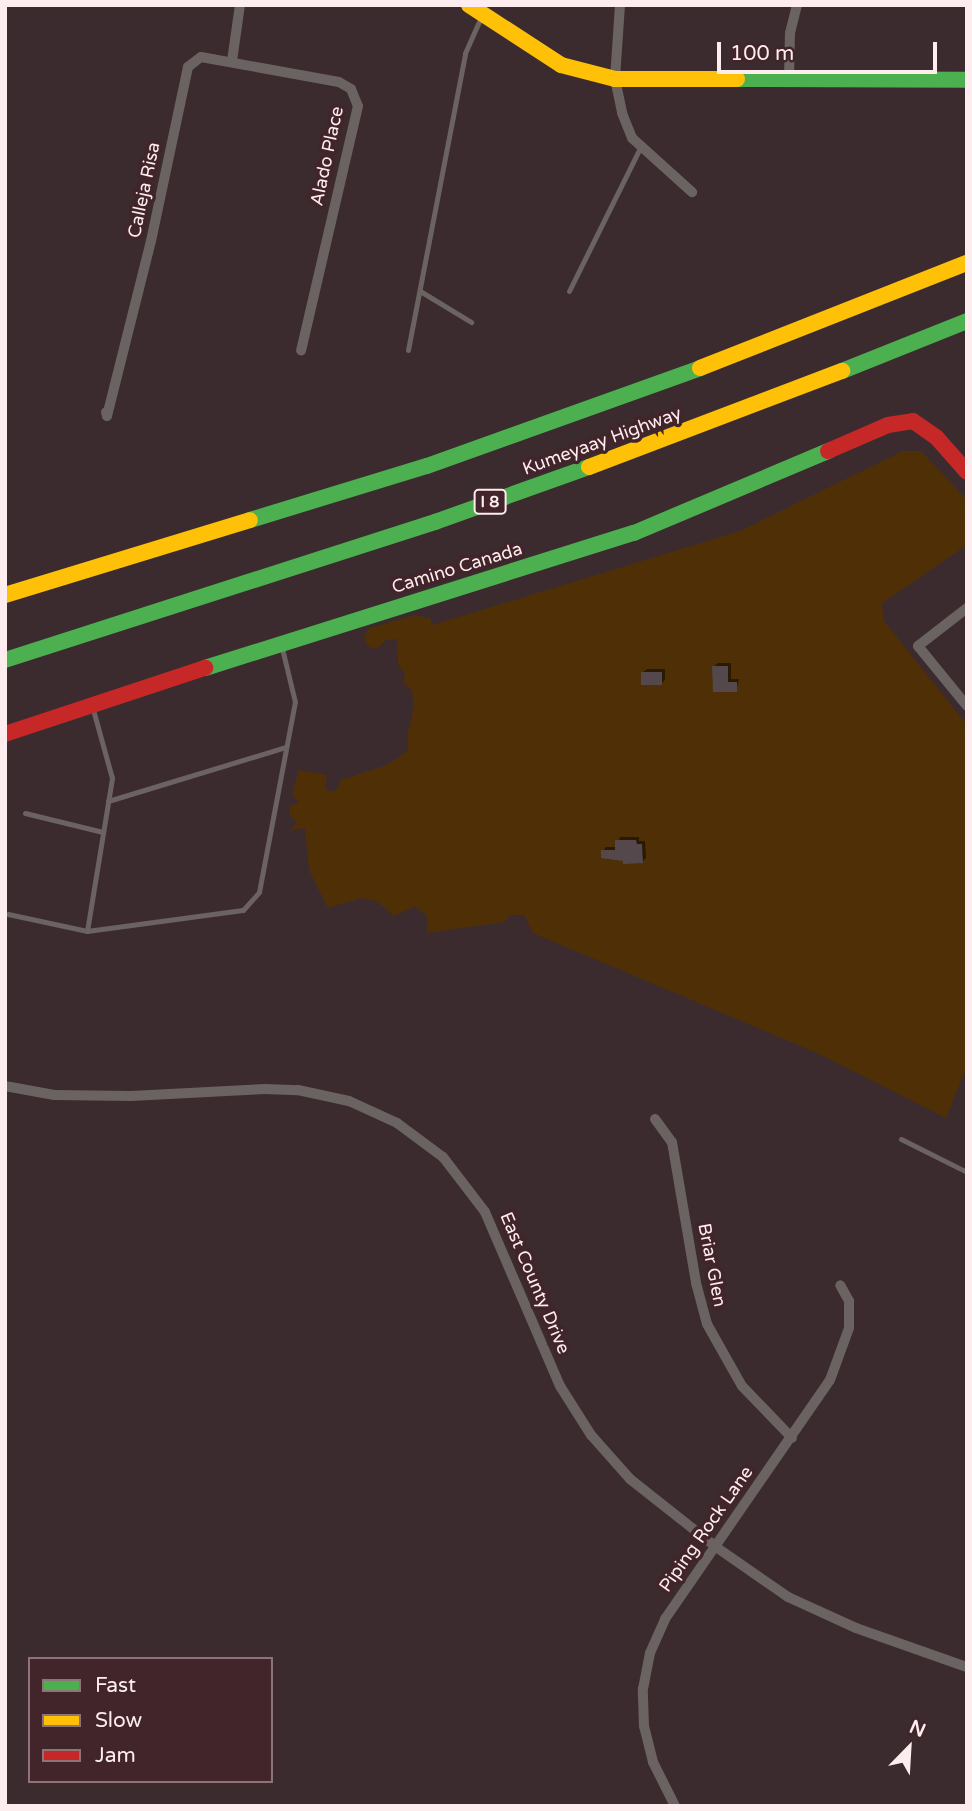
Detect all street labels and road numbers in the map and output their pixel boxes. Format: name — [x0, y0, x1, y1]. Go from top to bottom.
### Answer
street label: Alado Place — [306, 104, 348, 208]
street label: Calleja Risa — [123, 140, 165, 240]
street label: Kumeyaay Highway — [520, 402, 684, 480]
road number: I 8 — [472, 489, 508, 514]
street label: Camino Canada — [389, 538, 525, 598]
street label: East County Drive — [495, 1209, 575, 1357]
street label: Briar Glen — [693, 1221, 731, 1309]
street label: Piping Rock Lane — [654, 1462, 758, 1596]

